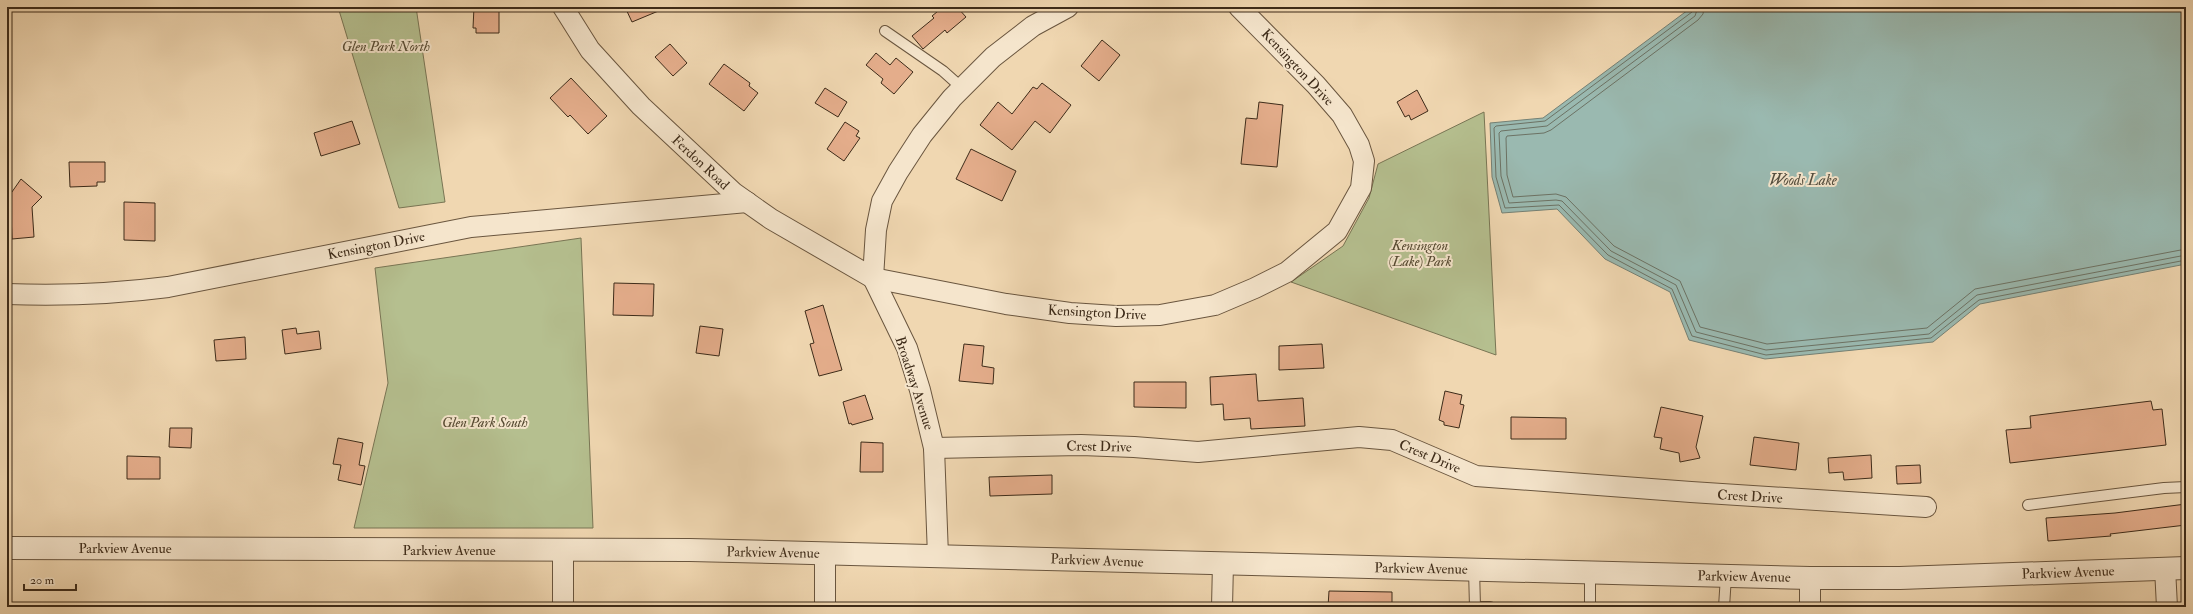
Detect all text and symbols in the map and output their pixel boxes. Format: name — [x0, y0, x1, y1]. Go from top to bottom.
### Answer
street label: Kensington Drive — [1258, 25, 1338, 109]
park label: Glen Park North — [342, 38, 430, 55]
street label: Ferdon Road — [668, 131, 733, 193]
water label: Woods Lake — [1769, 171, 1838, 190]
street label: Kensington Drive — [326, 228, 426, 263]
park label: Kensington (Lake) Park — [1388, 237, 1452, 270]
street label: Kensington Drive — [1047, 301, 1147, 324]
street label: Broadway Avenue — [890, 334, 938, 433]
park label: Glen Park South — [442, 414, 528, 431]
street label: Crest Drive — [1396, 436, 1463, 477]
street label: Crest Drive — [1066, 437, 1132, 456]
street label: Crest Drive — [1717, 486, 1783, 507]
street label: Parkview Avenue — [78, 540, 172, 557]
street label: Parkview Avenue — [402, 542, 496, 559]
street label: Parkview Avenue — [726, 543, 820, 562]
street label: Parkview Avenue — [1050, 550, 1144, 571]
street label: Parkview Avenue — [1374, 559, 1468, 578]
street label: Parkview Avenue — [2021, 562, 2115, 583]
scale bar — [24, 566, 76, 592]
street label: Parkview Avenue — [1697, 567, 1791, 586]
text: 20 m — [30, 573, 55, 588]

